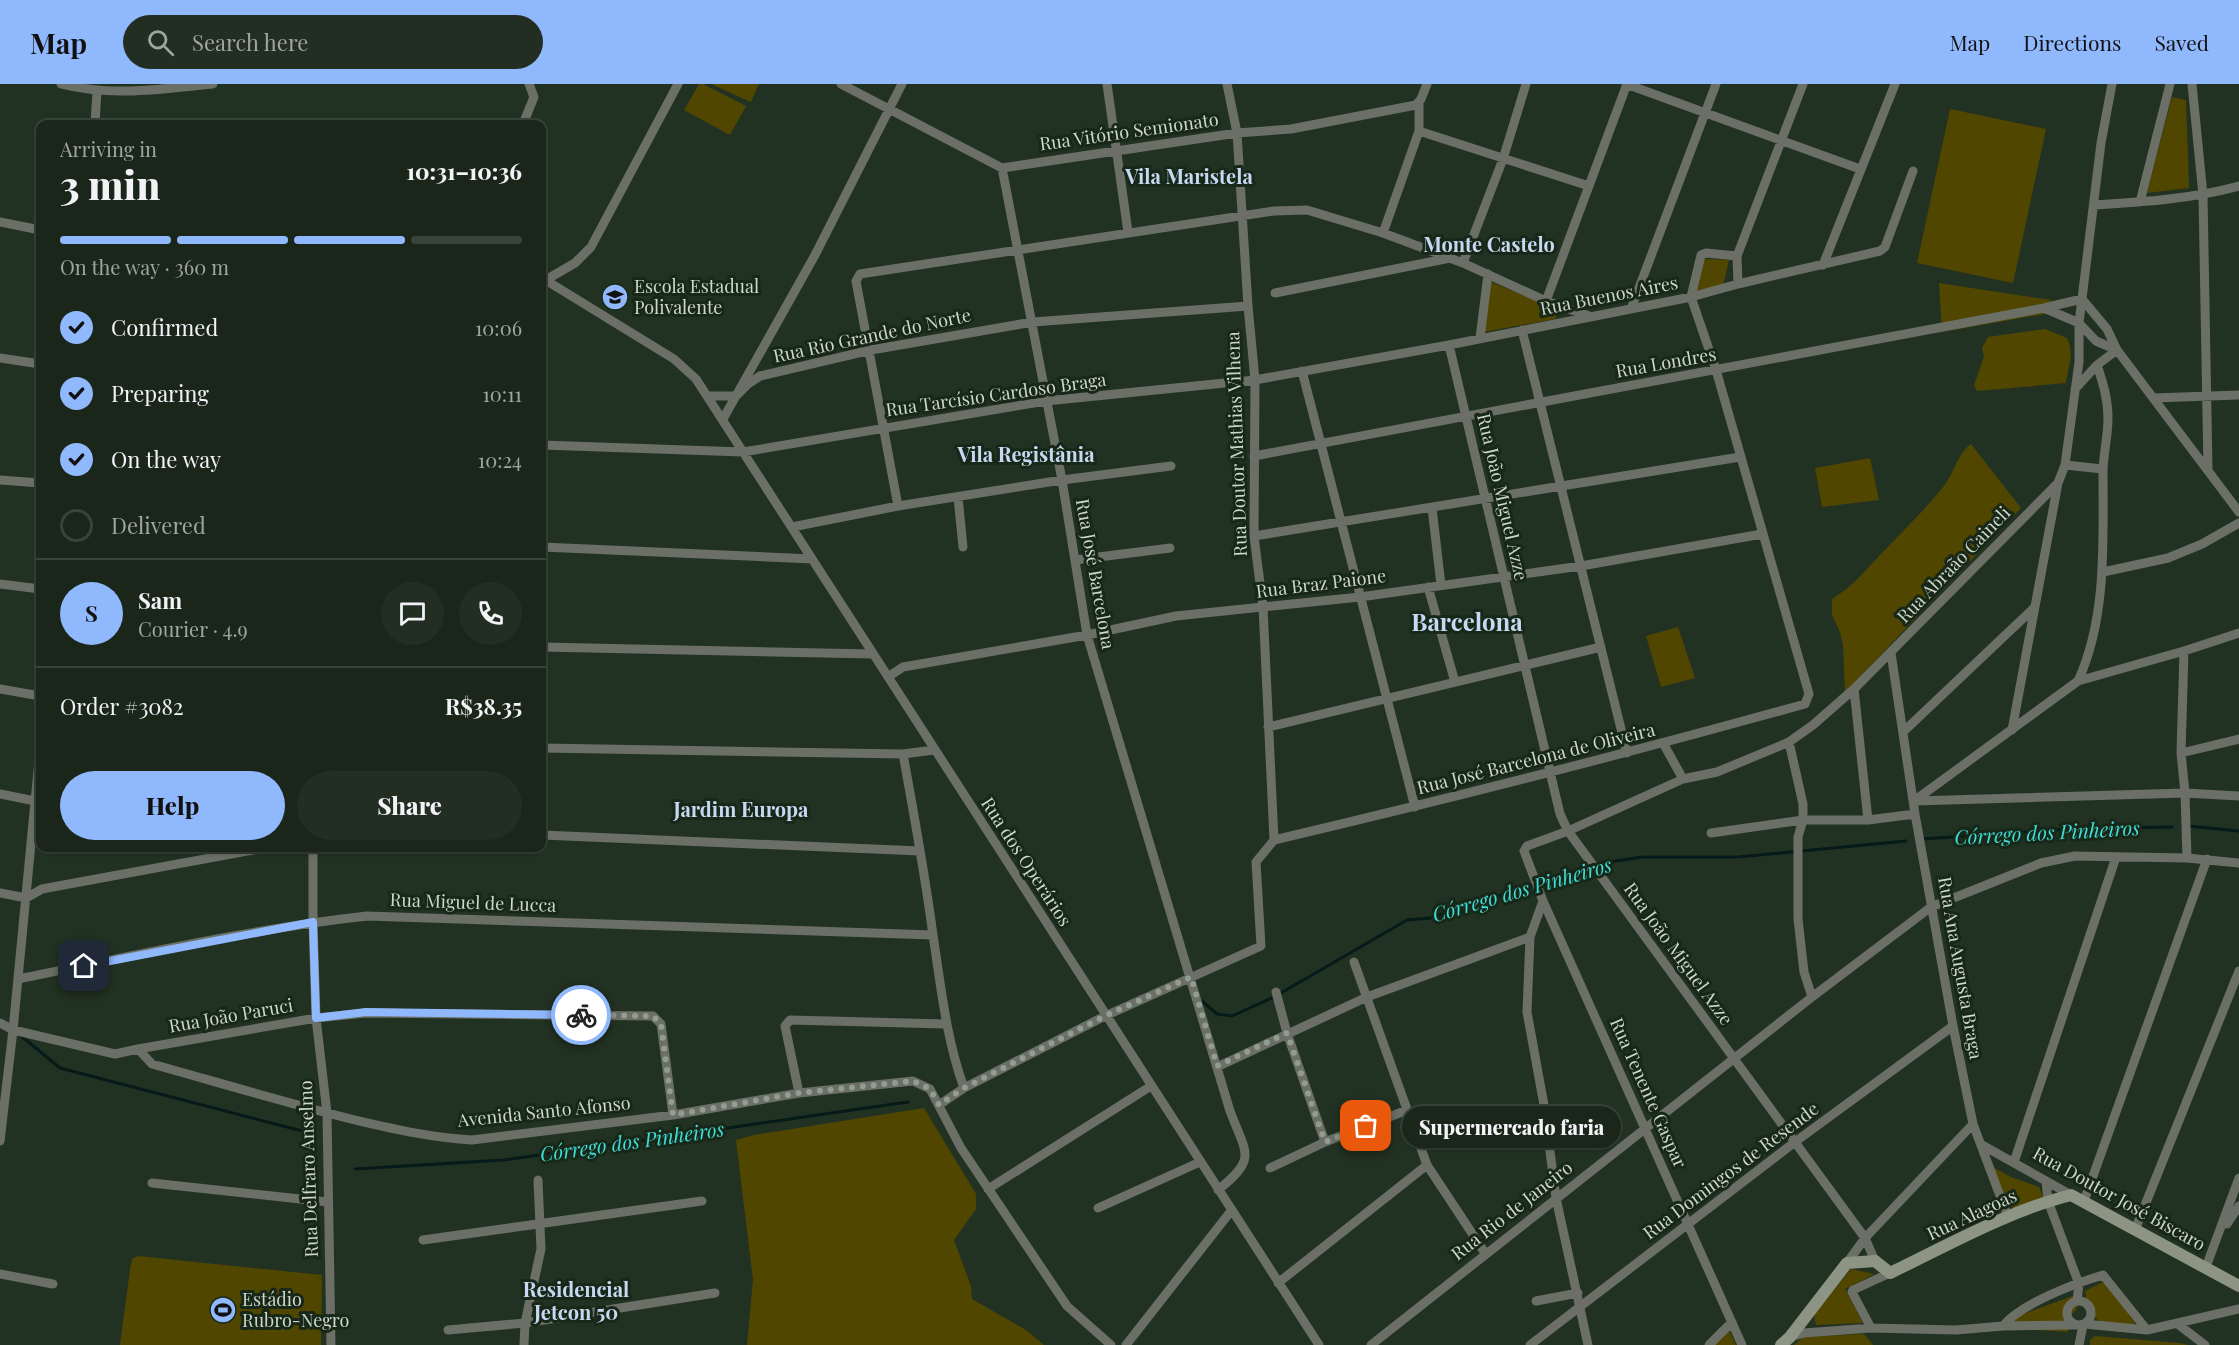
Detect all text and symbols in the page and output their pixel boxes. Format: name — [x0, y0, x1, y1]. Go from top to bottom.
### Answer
search box — [123, 15, 543, 69]
text: Map — [30, 24, 87, 61]
icon: search — [144, 26, 177, 59]
text: Search here — [192, 27, 308, 57]
text: Map — [1949, 28, 1990, 56]
text: Directions — [2023, 28, 2121, 56]
text: Saved — [2154, 28, 2209, 56]
street label: Rua Vitório Semionato — [1038, 107, 1220, 155]
text: Arriving in — [60, 135, 157, 162]
text: 10:31–10:36 — [406, 156, 522, 186]
text: 3 min — [60, 158, 160, 210]
district label: Vila Maristela — [1124, 162, 1253, 189]
district label: Monte Castelo — [1423, 230, 1555, 257]
text: On the way · 360 m — [60, 253, 229, 280]
street label: Rua Buenos Aires — [1538, 270, 1680, 320]
place label: Escola Estadual Polivalente — [634, 274, 759, 319]
school or university icon: Escola Estadual Polivalente — [600, 282, 630, 312]
street label: Rua Rio Grande do Norte — [771, 302, 973, 368]
icon: check — [60, 311, 93, 344]
text: Confirmed — [111, 312, 218, 342]
text: 10:06 — [475, 314, 522, 341]
street label: Rua Doutor Mathias Vilhena — [1220, 331, 1252, 557]
street label: Rua Londres — [1614, 341, 1718, 383]
street label: Rua Tarcísio Cardoso Braga — [884, 367, 1108, 421]
icon: check — [60, 377, 93, 410]
text: Preparing — [111, 378, 209, 408]
text: 10:11 — [482, 380, 522, 407]
street label: Rua João Miguel Azze — [1472, 411, 1534, 583]
district label: Vila Registânia — [956, 440, 1095, 467]
icon: check — [60, 443, 93, 476]
text: On the way — [111, 444, 221, 474]
text: 10:24 — [478, 446, 522, 473]
street label: Rua José Barcelona — [1071, 497, 1121, 651]
street label: Rua Abraão Caineli — [1891, 501, 2015, 628]
text: Delivered — [111, 510, 206, 540]
street label: Rua Braz Paione — [1254, 563, 1387, 603]
button: chat — [381, 582, 444, 645]
button: phone — [459, 582, 522, 645]
text: Sam — [138, 585, 182, 615]
text: S — [85, 598, 98, 628]
district label: Barcelona — [1411, 605, 1523, 637]
text: Courier · 4.9 — [138, 615, 248, 642]
text: Order #3082 — [60, 691, 184, 721]
text: R$38.35 — [445, 691, 522, 721]
street label: Rua José Barcelona de Oliveira — [1414, 717, 1657, 799]
button: Help — [60, 771, 285, 840]
button: Share — [297, 771, 522, 840]
street label: Rua dos Operários — [976, 792, 1078, 931]
district label: Jardim Europa — [673, 795, 809, 822]
water label: Córrego dos Pinheiros — [1953, 813, 2141, 850]
water label: Córrego dos Pinheiros — [1429, 850, 1615, 927]
street label: Rua Ana Augusta Braga — [1933, 875, 1989, 1061]
street label: Rua João Miguel Azze — [1619, 877, 1739, 1030]
street label: Rua Miguel de Lucca — [389, 887, 557, 917]
pin — [58, 940, 109, 991]
icon: home — [67, 949, 100, 982]
courier — [551, 985, 611, 1045]
street label: Rua João Paruci — [167, 992, 295, 1038]
icon: bike — [565, 999, 598, 1032]
street label: Rua Tenente Gaspar — [1605, 1014, 1693, 1171]
street label: Rua Delfraro Anselmo — [293, 1080, 323, 1258]
street label: Avenida Santo Afonso — [455, 1090, 632, 1132]
street label: Rua Domingos de Resende — [1638, 1096, 1823, 1244]
pin — [1340, 1100, 1391, 1151]
callout: Supermercado faria — [1402, 1105, 1621, 1147]
icon: bag — [1349, 1109, 1382, 1142]
text: Supermercado faria — [1419, 1113, 1604, 1140]
water label: Córrego dos Pinheiros — [538, 1114, 726, 1167]
street label: Rua Doutor José Biscaro — [2029, 1141, 2210, 1256]
street label: Rua Rio de Janeiro — [1446, 1155, 1577, 1265]
street label: Rua Alagoas — [1923, 1183, 2020, 1245]
district label: Residencial Jetcon 50 — [523, 1275, 629, 1325]
place label: Estádio Rubro-Negro — [242, 1287, 349, 1332]
sports icon: Estádio Rubro-Negro — [208, 1295, 238, 1325]

